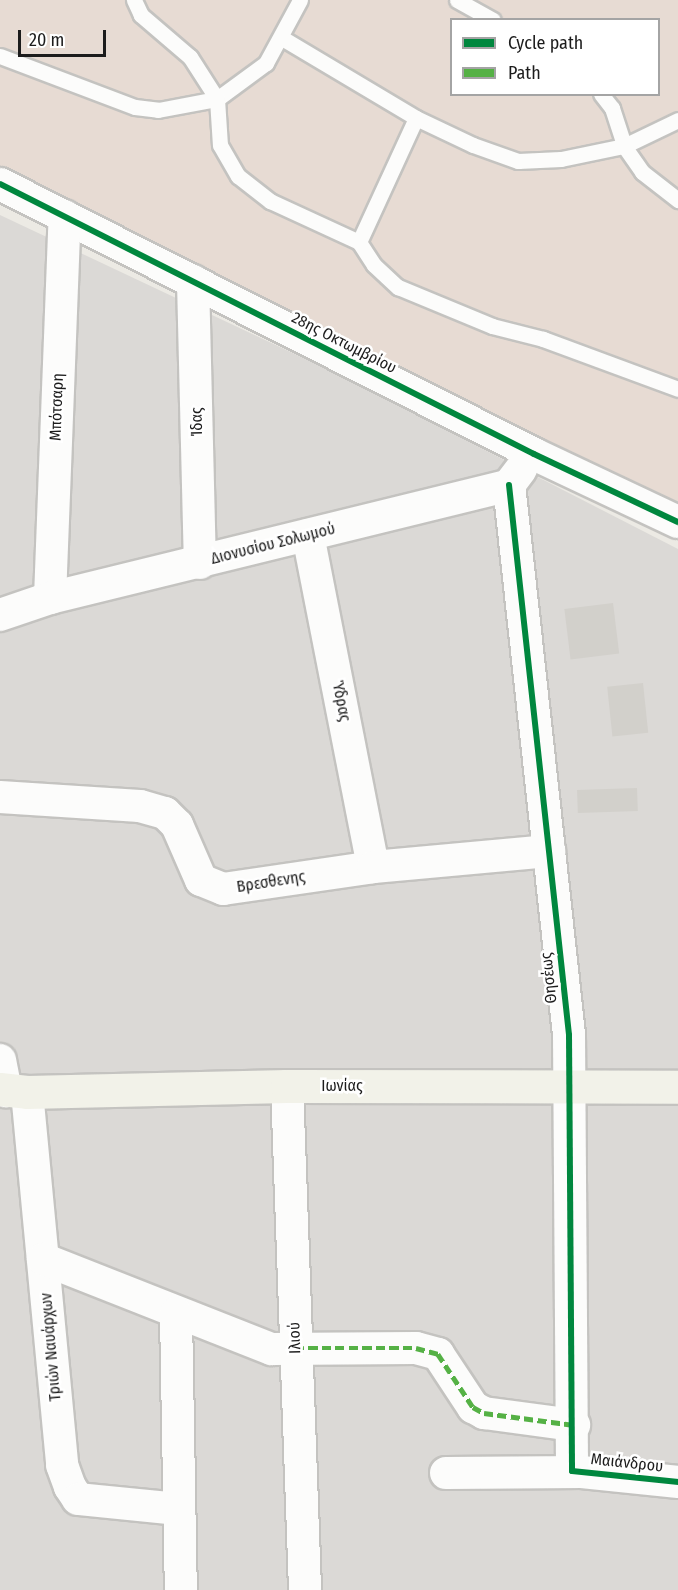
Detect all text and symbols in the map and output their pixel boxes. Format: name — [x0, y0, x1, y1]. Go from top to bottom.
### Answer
scale bar — [21, 18, 110, 56]
legend — [450, 18, 660, 96]
text: 20 m — [29, 29, 64, 51]
text: Cycle path — [508, 32, 583, 54]
text: Path — [508, 62, 541, 84]
street label: 28ης Οκτωμβρίου — [288, 308, 400, 378]
street label: Μπότσαρη — [46, 373, 68, 441]
street label: Ίδας — [187, 407, 207, 437]
street label: Διονυσίου Σολωμού — [209, 519, 337, 569]
street label: Ύδρας — [328, 679, 354, 723]
street label: Βρεσθενης — [235, 867, 307, 897]
street label: Θησέως — [537, 951, 561, 1005]
street label: Ιωνίας — [321, 1076, 363, 1096]
street label: Τριών Ναυάρχων — [37, 1292, 65, 1402]
street label: Ιλιού — [285, 1322, 305, 1354]
street label: Μαιάνδρου — [590, 1450, 664, 1476]

